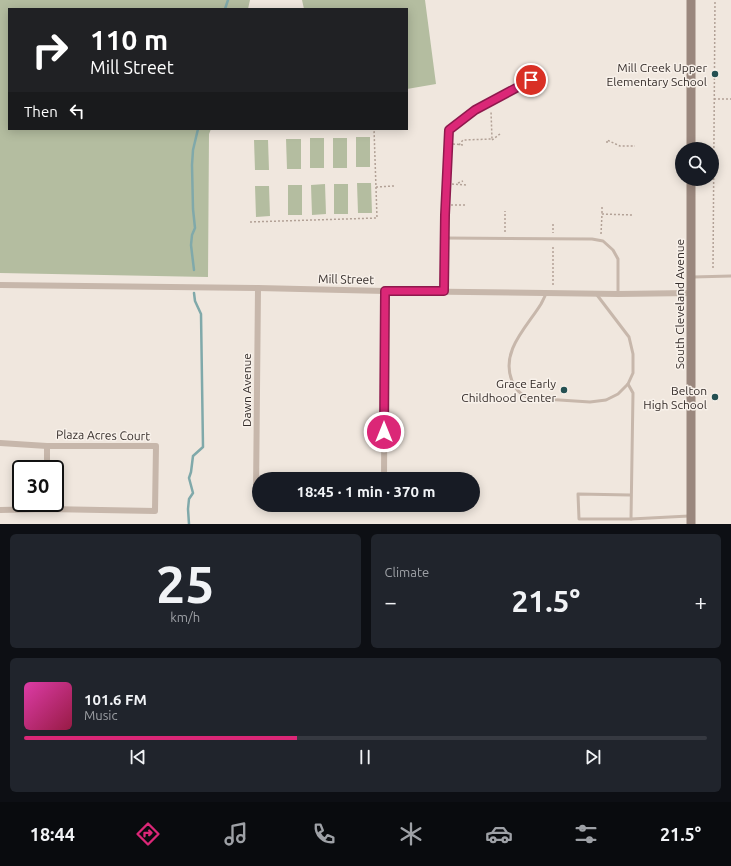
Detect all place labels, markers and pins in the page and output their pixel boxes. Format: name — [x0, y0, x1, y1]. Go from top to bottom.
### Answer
place label: Mill Creek Upper Elementary School — [607, 61, 707, 88]
pin — [514, 63, 548, 97]
marker: Mill Creek Upper Elementary School — [710, 69, 720, 79]
place label: Grace Early Childhood Center — [461, 377, 556, 404]
place label: Belton High School — [643, 384, 707, 411]
marker: Grace Early Childhood Center — [559, 385, 569, 395]
marker: Belton High School — [710, 392, 720, 402]

